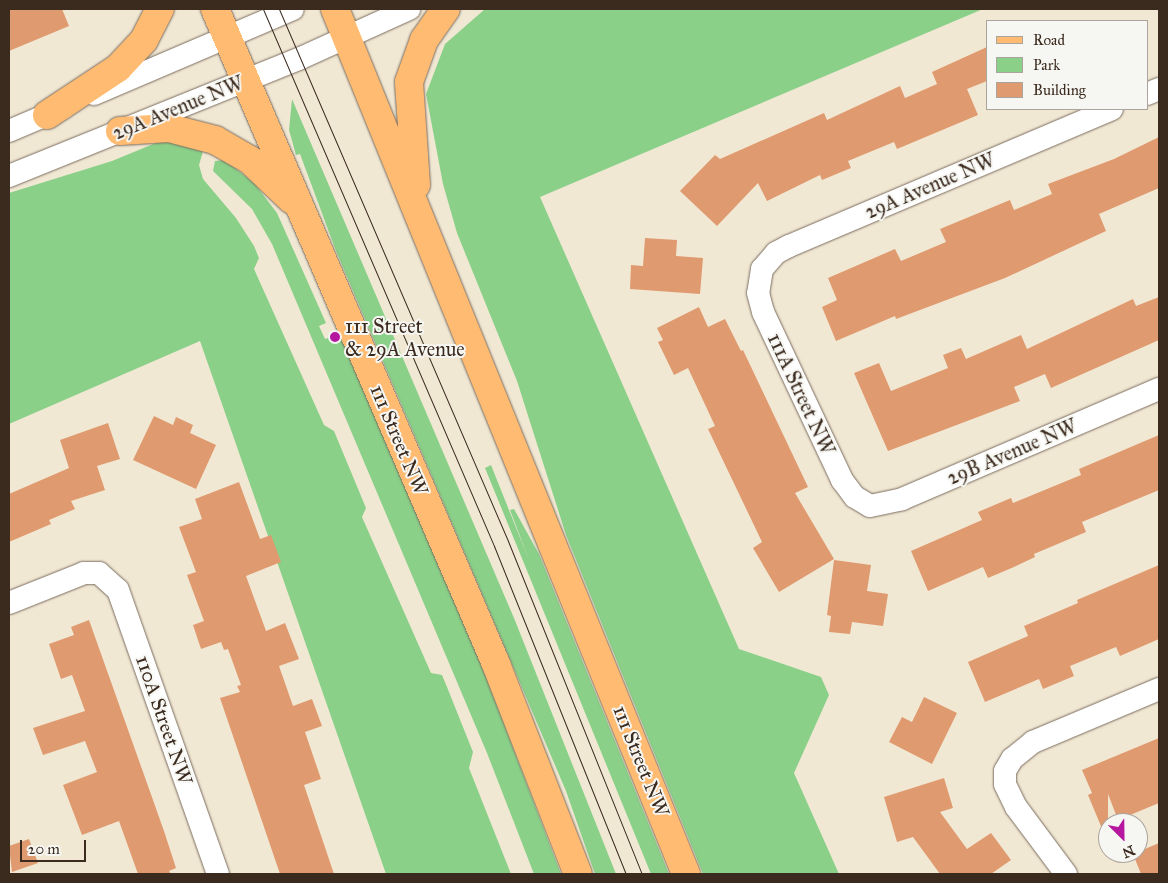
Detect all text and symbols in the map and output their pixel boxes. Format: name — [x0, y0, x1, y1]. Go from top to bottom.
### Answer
legend — [986, 20, 1148, 110]
text: Road — [1033, 31, 1065, 49]
text: Park — [1033, 56, 1060, 74]
street label: 29A Avenue NW — [109, 71, 247, 145]
text: Building — [1033, 81, 1086, 99]
street label: 29A Avenue NW — [861, 148, 999, 224]
place label: 111 Street & 29A Avenue — [345, 314, 465, 361]
street label: 111A Street NW — [762, 329, 840, 459]
marker: 111 Street & 29A Avenue — [329, 331, 341, 343]
street label: 111 Street NW — [365, 381, 433, 499]
street label: 29B Avenue NW — [944, 414, 1080, 490]
street label: 110A Street NW — [131, 652, 197, 788]
street label: 111 Street NW — [608, 702, 674, 820]
north arrow — [1098, 813, 1148, 863]
scale bar — [22, 830, 89, 862]
text: 20 m — [28, 840, 60, 858]
text: N — [1120, 841, 1137, 861]

